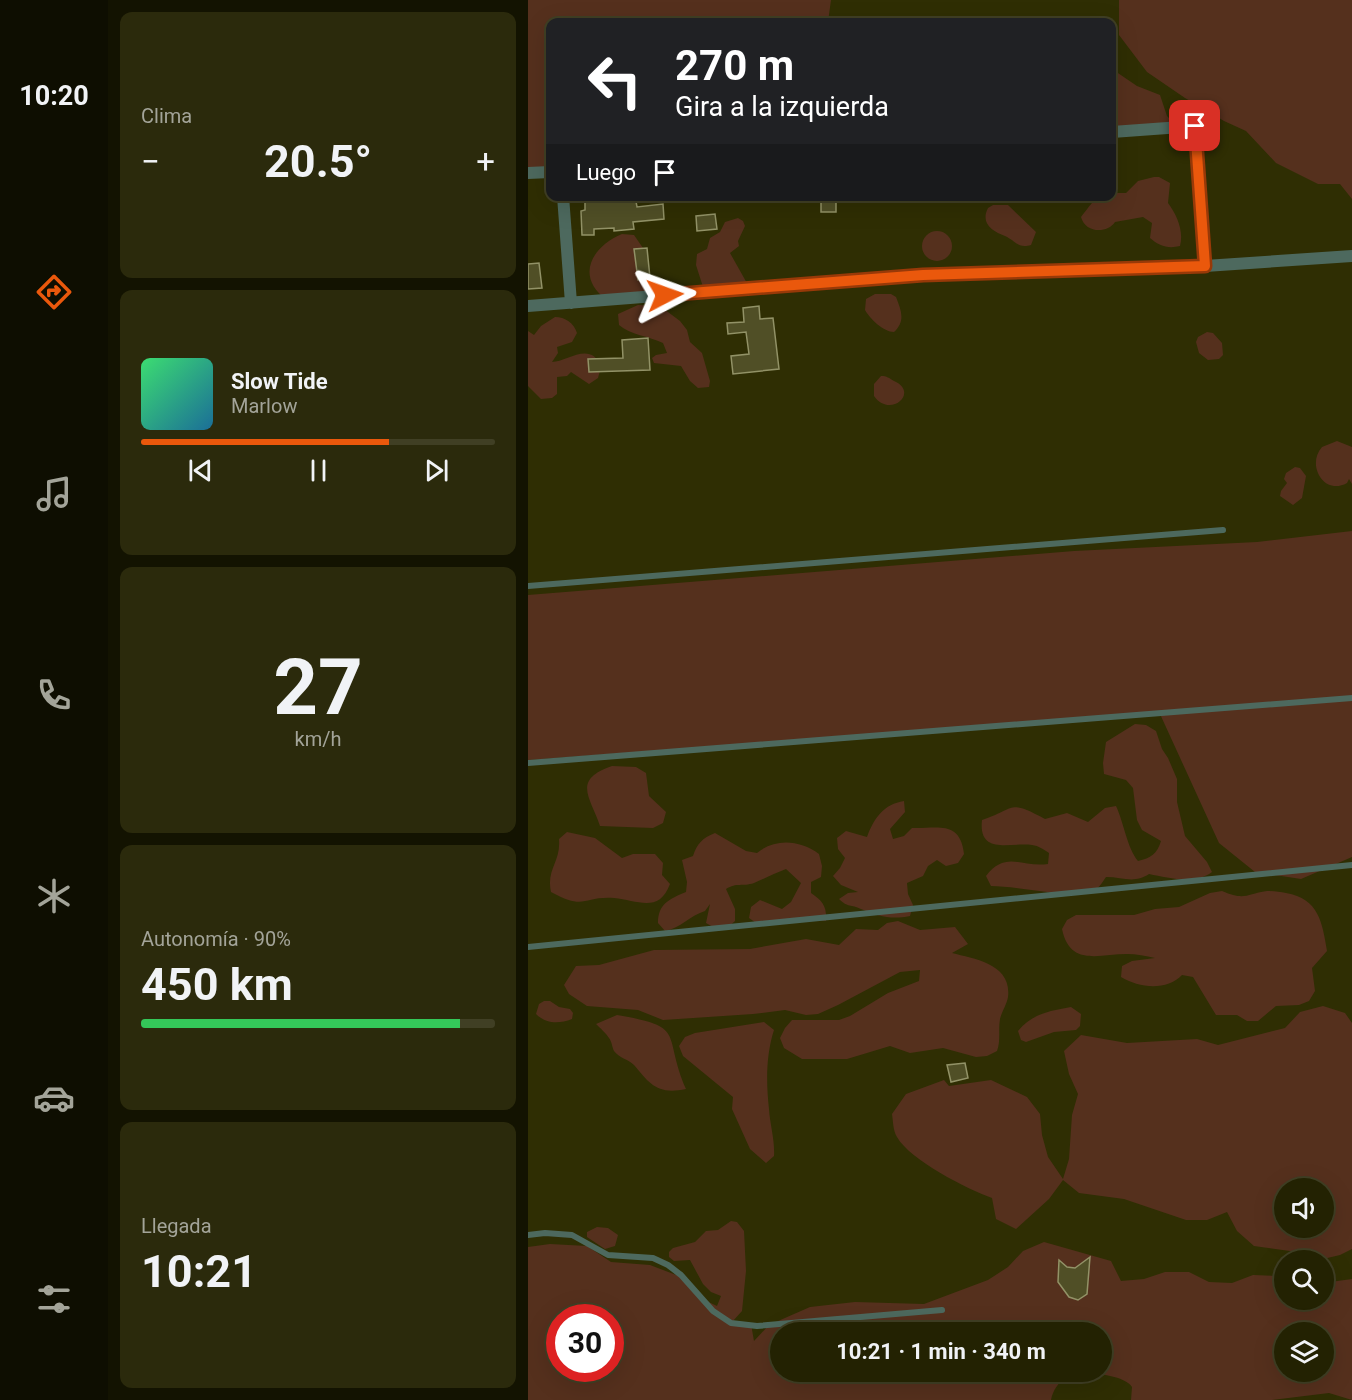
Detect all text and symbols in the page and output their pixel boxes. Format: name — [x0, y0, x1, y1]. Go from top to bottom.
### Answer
text: 270 m — [675, 41, 794, 90]
icon: left — [576, 42, 654, 120]
text: 10:20 — [19, 80, 89, 112]
text: Gira a la izquierda — [675, 91, 889, 123]
pin — [1169, 100, 1220, 151]
text: Clima — [141, 104, 192, 128]
icon: arrive — [1178, 109, 1211, 142]
text: 20.5° — [264, 135, 372, 188]
text: − — [141, 142, 160, 181]
text: + — [476, 142, 495, 181]
icon: arrive — [648, 156, 681, 189]
text: Luego — [576, 160, 636, 185]
position arrow — [633, 263, 697, 327]
icon: directions — [33, 271, 75, 313]
text: Slow Tide — [231, 369, 328, 394]
text: Marlow — [231, 394, 297, 418]
icon: previous — [184, 454, 217, 487]
icon: pause — [302, 454, 335, 487]
icon: next — [420, 454, 453, 487]
icon: music — [33, 473, 75, 515]
text: 27 — [273, 642, 363, 733]
icon: phone — [33, 674, 75, 716]
text: km/h — [295, 727, 341, 751]
icon: climate — [33, 875, 75, 917]
text: Autonomía · 90% — [141, 927, 291, 951]
text: 450 km — [141, 958, 293, 1011]
icon: car — [33, 1077, 75, 1119]
map controls — [1274, 1178, 1334, 1382]
button: sound — [1274, 1178, 1334, 1238]
text: Llegada — [141, 1214, 212, 1238]
text: 10:21 — [141, 1245, 257, 1298]
button: search — [1274, 1250, 1334, 1310]
icon: filters — [33, 1278, 75, 1320]
speed limit sign: 30 — [546, 1304, 624, 1382]
button: layers — [1274, 1322, 1334, 1382]
text: 10:21 · 1 min · 340 m — [836, 1339, 1046, 1364]

